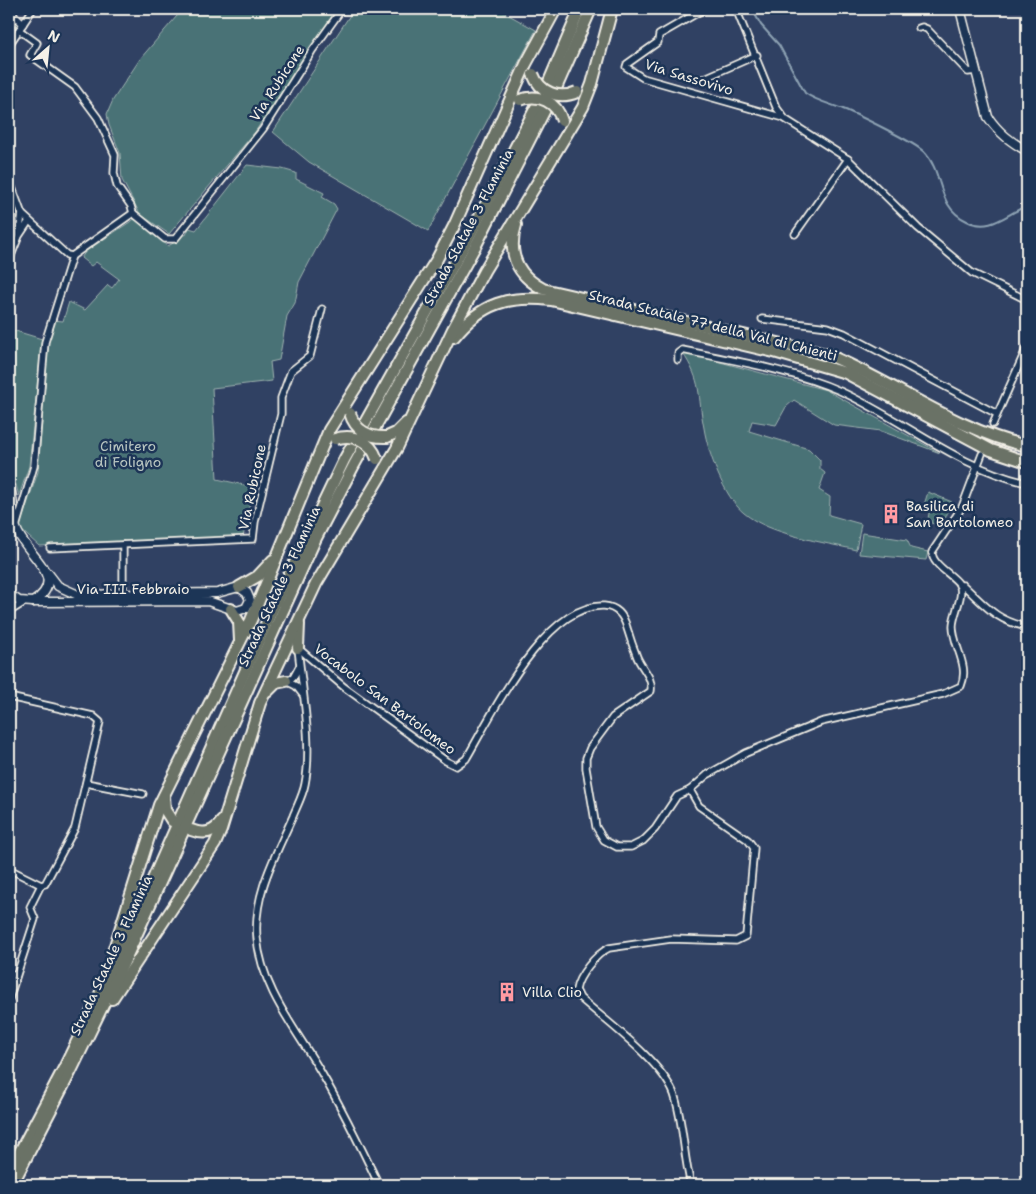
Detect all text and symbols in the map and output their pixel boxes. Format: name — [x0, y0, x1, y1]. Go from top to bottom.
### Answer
north arrow — [22, 22, 72, 72]
text: N — [45, 26, 63, 47]
street label: Via Rubicone — [246, 41, 308, 125]
street label: Via Sassovivo — [642, 55, 736, 99]
street label: Strada Statale 3 Flaminia — [419, 145, 517, 309]
street label: Strada Statale 77 della Val di Chienti — [587, 285, 839, 365]
park label: Cimitero di Foligno — [95, 437, 161, 471]
street label: Via Rubicone — [234, 442, 270, 532]
place label: Basilica di San Bartolomeo — [906, 497, 1013, 531]
street label: Strada Statale 3 Flaminia — [234, 503, 324, 669]
building icon: Basilica di San Bartolomeo — [880, 503, 902, 525]
street label: Via III Febbraio — [77, 580, 189, 598]
street label: Vocabolo San Bartolomeo — [310, 640, 460, 758]
street label: Strada Statale 3 Flaminia — [66, 872, 156, 1038]
building icon: Villa Clio — [496, 981, 518, 1003]
place label: Villa Clio — [522, 983, 582, 1001]

